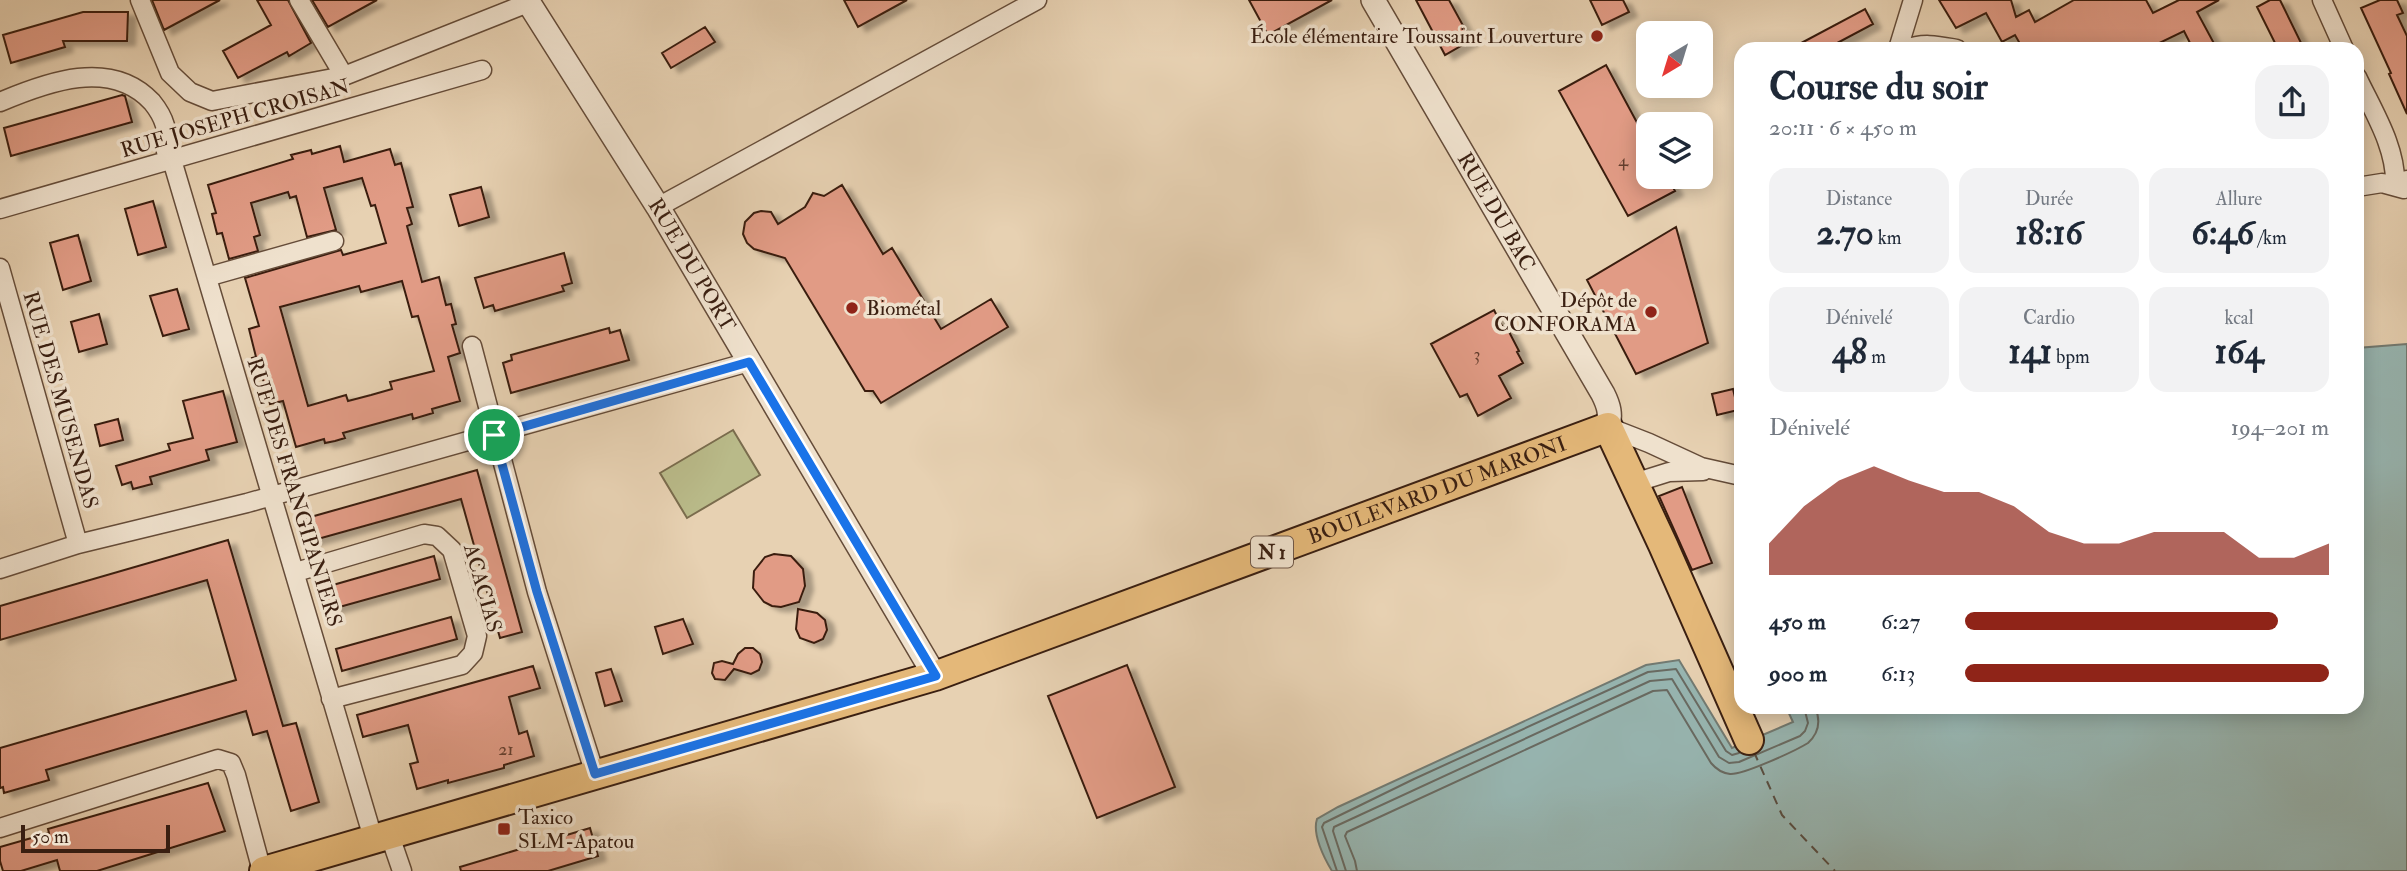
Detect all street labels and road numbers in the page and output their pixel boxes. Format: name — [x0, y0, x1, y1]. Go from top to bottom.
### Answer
street label: RUE JOSEPH CROISAN — [118, 73, 353, 164]
street label: RUE DU BAC — [1451, 148, 1541, 276]
street label: RUE DU PORT — [642, 193, 742, 337]
street label: RUE DES MUSENDAS — [17, 288, 105, 512]
street label: RUE DES FRANGIPANIERS — [241, 354, 348, 630]
street label: BOULEVARD DU MARONI — [1304, 431, 1570, 551]
road number: N 1 — [1251, 537, 1293, 568]
street label: ACACIAS — [457, 540, 508, 635]

